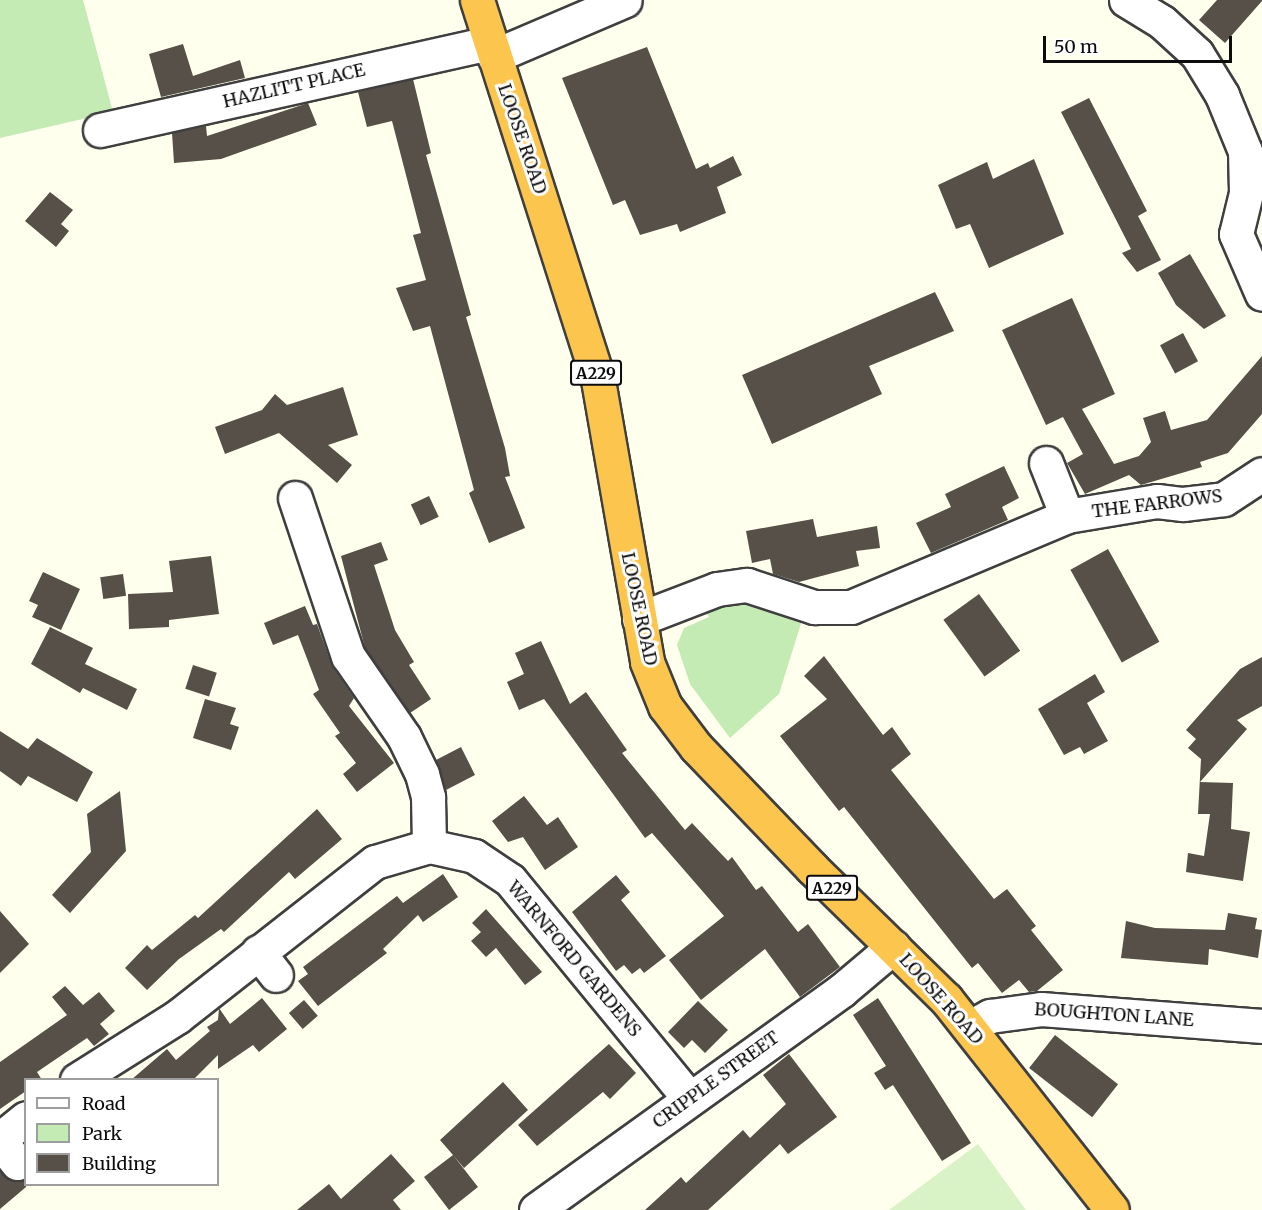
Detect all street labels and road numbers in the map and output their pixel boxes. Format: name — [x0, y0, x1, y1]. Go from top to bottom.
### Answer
street label: HAZLITT PLACE — [221, 59, 367, 113]
street label: LOOSE ROAD — [493, 81, 551, 197]
road number: A229 — [569, 360, 623, 386]
street label: THE FARROWS — [1091, 485, 1223, 523]
street label: LOOSE ROAD — [616, 551, 662, 667]
road number: A229 — [805, 875, 859, 901]
street label: WARNFORD GARDENS — [503, 877, 645, 1041]
street label: LOOSE ROAD — [895, 949, 987, 1049]
street label: BOUGHTON LANE — [1034, 999, 1194, 1031]
street label: CRIPPLE STREET — [649, 1027, 783, 1133]

